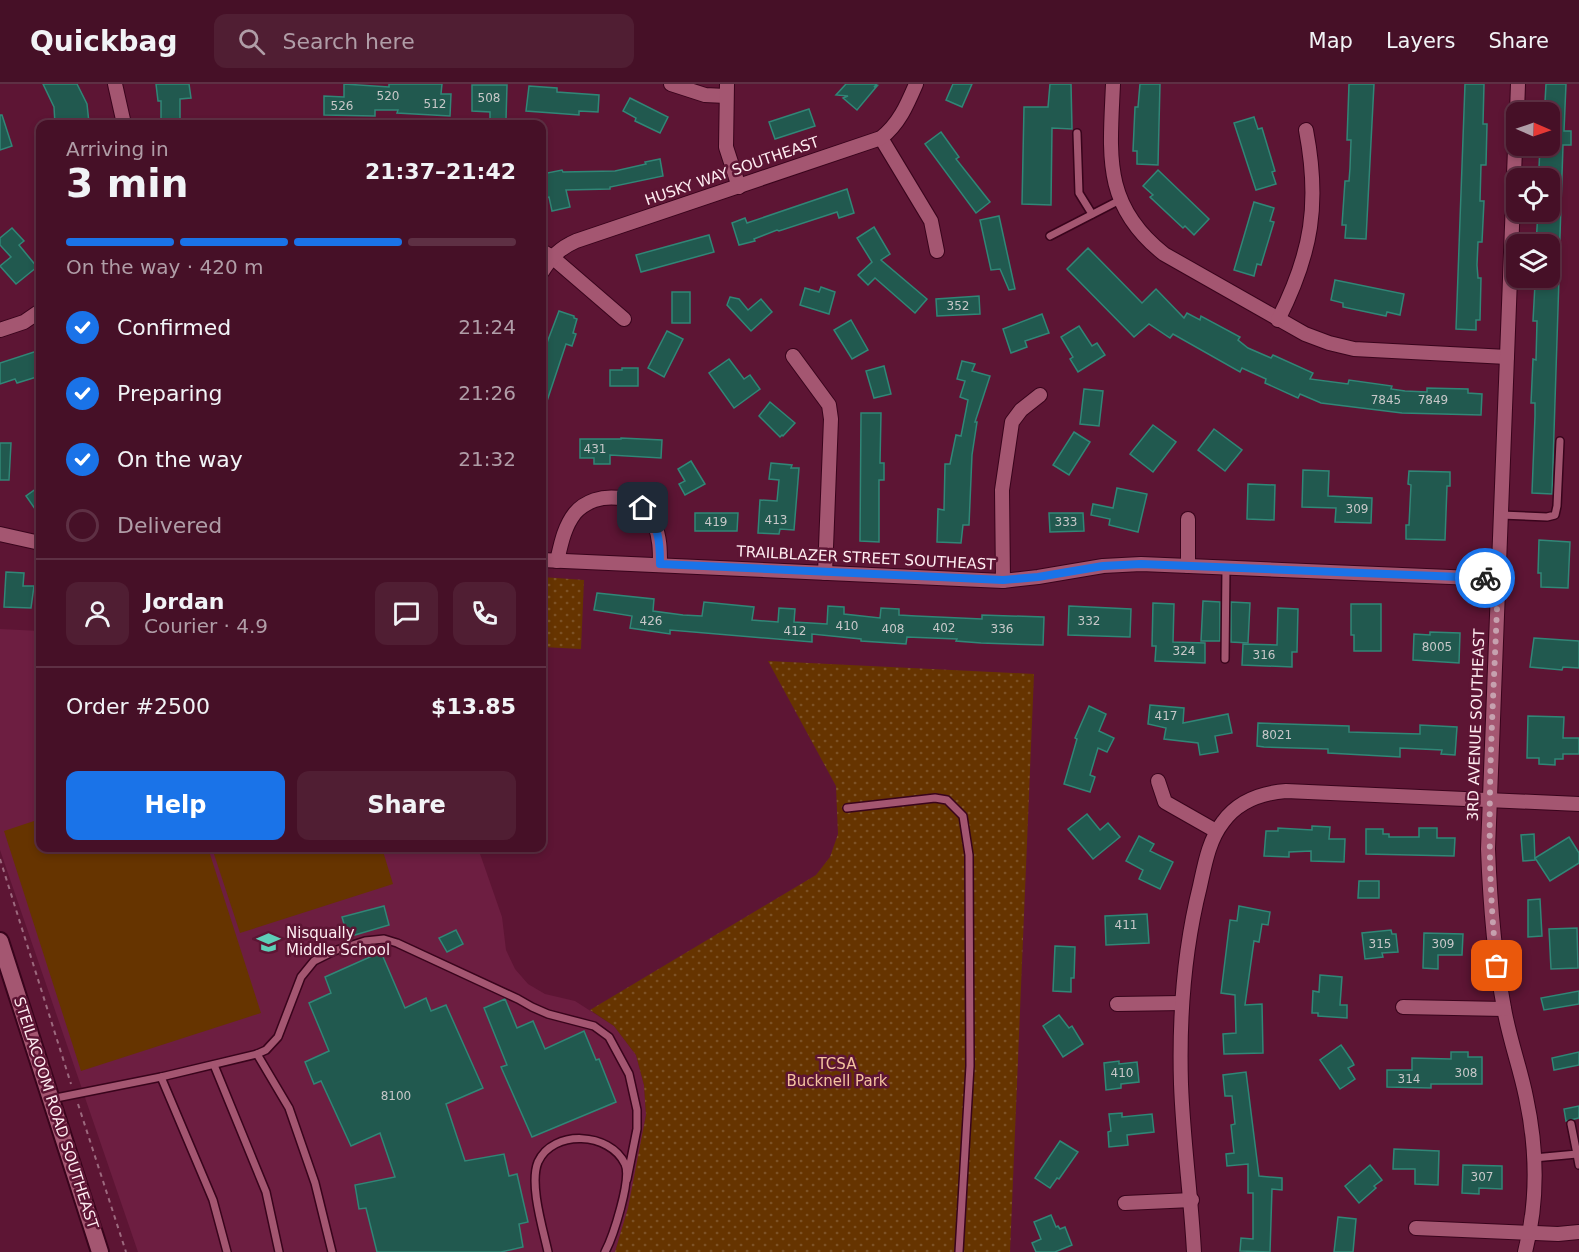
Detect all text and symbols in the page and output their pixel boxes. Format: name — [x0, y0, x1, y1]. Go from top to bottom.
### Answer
search box — [214, 14, 634, 68]
text: Quickbag — [30, 25, 178, 58]
icon: search — [235, 25, 268, 58]
text: Search here — [283, 29, 415, 54]
text: Map — [1309, 29, 1353, 53]
text: Layers — [1386, 29, 1455, 53]
text: Share — [1488, 29, 1549, 53]
house number: 520 — [377, 89, 399, 103]
house number: 508 — [478, 91, 500, 105]
house number: 512 — [424, 97, 446, 111]
house number: 526 — [331, 99, 353, 113]
north arrow — [1506, 102, 1560, 156]
map controls — [1506, 102, 1560, 288]
street label: HUSKY WAY SOUTHEAST — [642, 132, 822, 209]
text: Arriving in — [66, 137, 169, 161]
text: 21:37–21:42 — [365, 159, 516, 184]
text: 3 min — [66, 161, 188, 206]
button: locate — [1506, 168, 1560, 222]
button: layers — [1506, 234, 1560, 288]
text: On the way · 420 m — [66, 255, 264, 279]
house number: 352 — [947, 299, 969, 313]
icon: check — [66, 311, 99, 344]
text: Confirmed — [117, 315, 231, 340]
text: 21:24 — [458, 315, 516, 339]
icon: check — [66, 377, 99, 410]
text: Preparing — [117, 381, 223, 406]
text: 21:26 — [458, 381, 516, 405]
house number: 7845 — [1371, 393, 1401, 407]
house number: 7849 — [1418, 393, 1448, 407]
house number: 431 — [584, 442, 606, 456]
icon: check — [66, 443, 99, 476]
text: On the way — [117, 447, 243, 472]
text: 21:32 — [458, 447, 516, 471]
pin — [617, 482, 668, 533]
icon: home — [626, 491, 659, 524]
house number: 309 — [1346, 502, 1368, 516]
text: Delivered — [117, 513, 222, 538]
house number: 413 — [765, 513, 787, 527]
house number: 419 — [705, 515, 727, 529]
house number: 333 — [1055, 515, 1077, 529]
street label: TRAILBLAZER STREET SOUTHEAST — [735, 542, 997, 574]
courier — [1455, 548, 1515, 608]
icon: bike — [1469, 562, 1502, 595]
button: person — [66, 582, 129, 645]
button: chat — [375, 582, 438, 645]
button: phone — [453, 582, 516, 645]
text: Jordan — [144, 589, 224, 614]
text: Courier · 4.9 — [144, 614, 268, 638]
house number: 426 — [640, 614, 662, 628]
house number: 332 — [1078, 614, 1100, 628]
house number: 410 — [836, 619, 858, 633]
house number: 402 — [933, 621, 955, 635]
house number: 408 — [882, 622, 904, 636]
house number: 336 — [991, 622, 1013, 636]
house number: 412 — [784, 624, 806, 638]
street label: 3RD AVENUE SOUTHEAST — [1464, 627, 1488, 822]
house number: 8005 — [1422, 640, 1452, 654]
house number: 324 — [1173, 644, 1195, 658]
house number: 316 — [1253, 648, 1275, 662]
text: Order #2500 — [66, 694, 210, 719]
text: $13.85 — [431, 694, 516, 719]
house number: 417 — [1155, 709, 1177, 723]
house number: 8021 — [1262, 728, 1292, 742]
button: Help — [66, 771, 285, 840]
button: Share — [297, 771, 516, 840]
house number: 411 — [1115, 918, 1137, 932]
place label: Nisqually Middle School — [286, 924, 390, 959]
school or university icon: Nisqually Middle School — [255, 929, 281, 955]
house number: 315 — [1369, 937, 1391, 951]
house number: 309 — [1432, 937, 1454, 951]
pin — [1471, 940, 1522, 991]
icon: bag — [1480, 949, 1513, 982]
street label: STEILACOOM ROAD SOUTHEAST — [10, 995, 102, 1232]
park label: TCSA Bucknell Park — [787, 1055, 888, 1090]
house number: 410 — [1111, 1066, 1133, 1080]
house number: 308 — [1455, 1066, 1477, 1080]
house number: 314 — [1398, 1072, 1420, 1086]
house number: 8100 — [381, 1089, 411, 1103]
house number: 307 — [1471, 1170, 1493, 1184]

